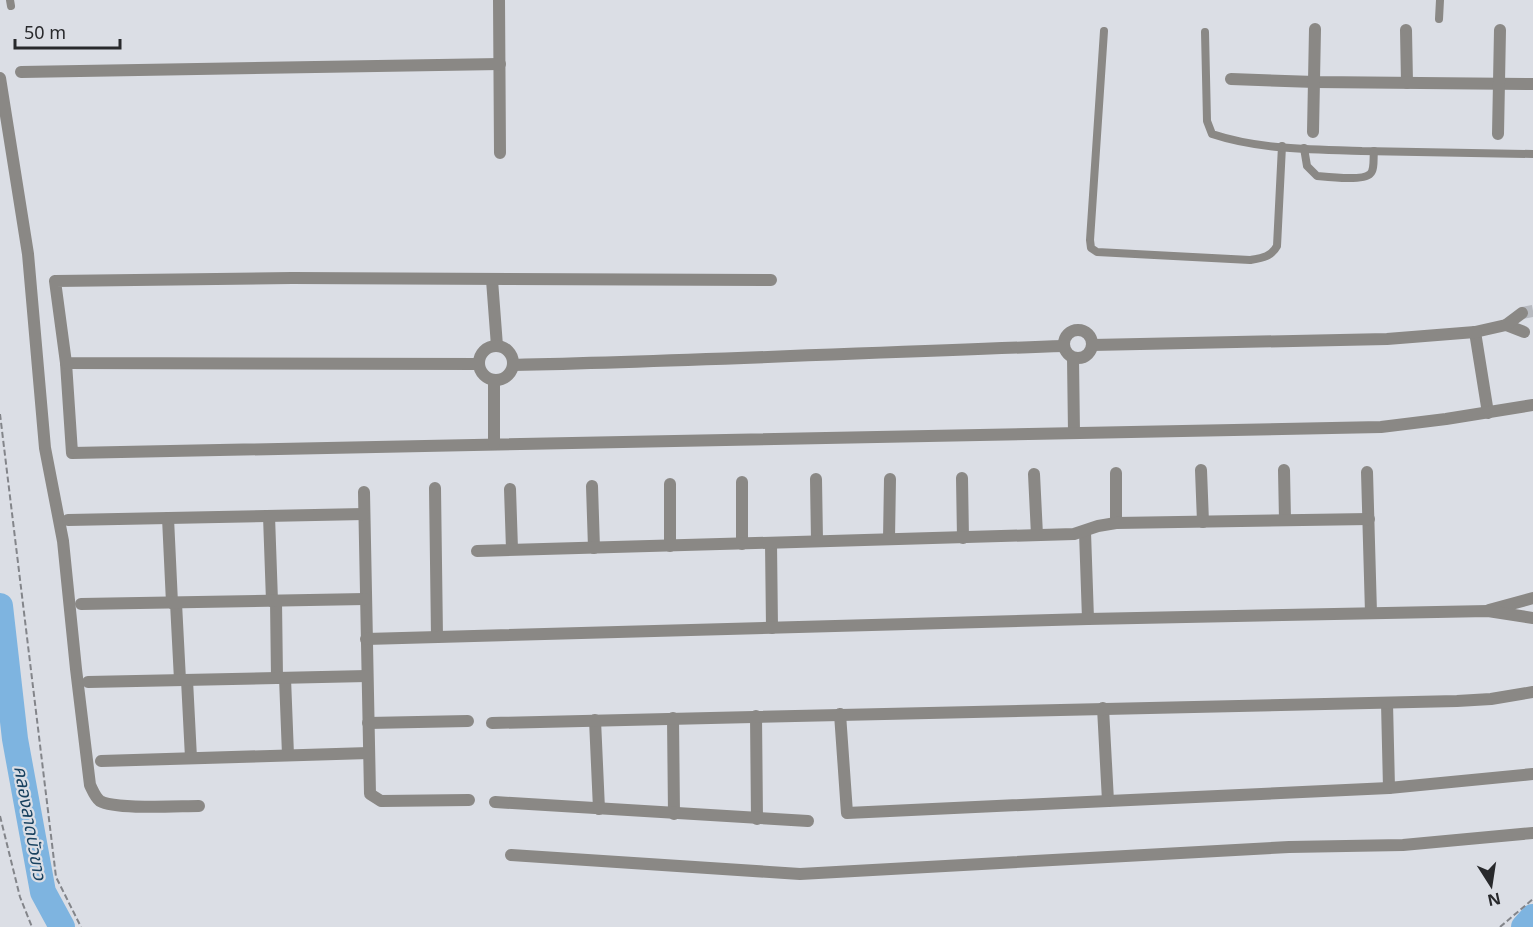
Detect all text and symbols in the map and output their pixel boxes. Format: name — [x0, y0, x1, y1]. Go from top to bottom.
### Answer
scale bar — [15, 12, 120, 50]
text: 50 m — [24, 20, 66, 44]
water label: คลองลาดบัวขาว — [9, 764, 53, 883]
north arrow — [1461, 855, 1521, 915]
text: N — [1485, 888, 1503, 912]

